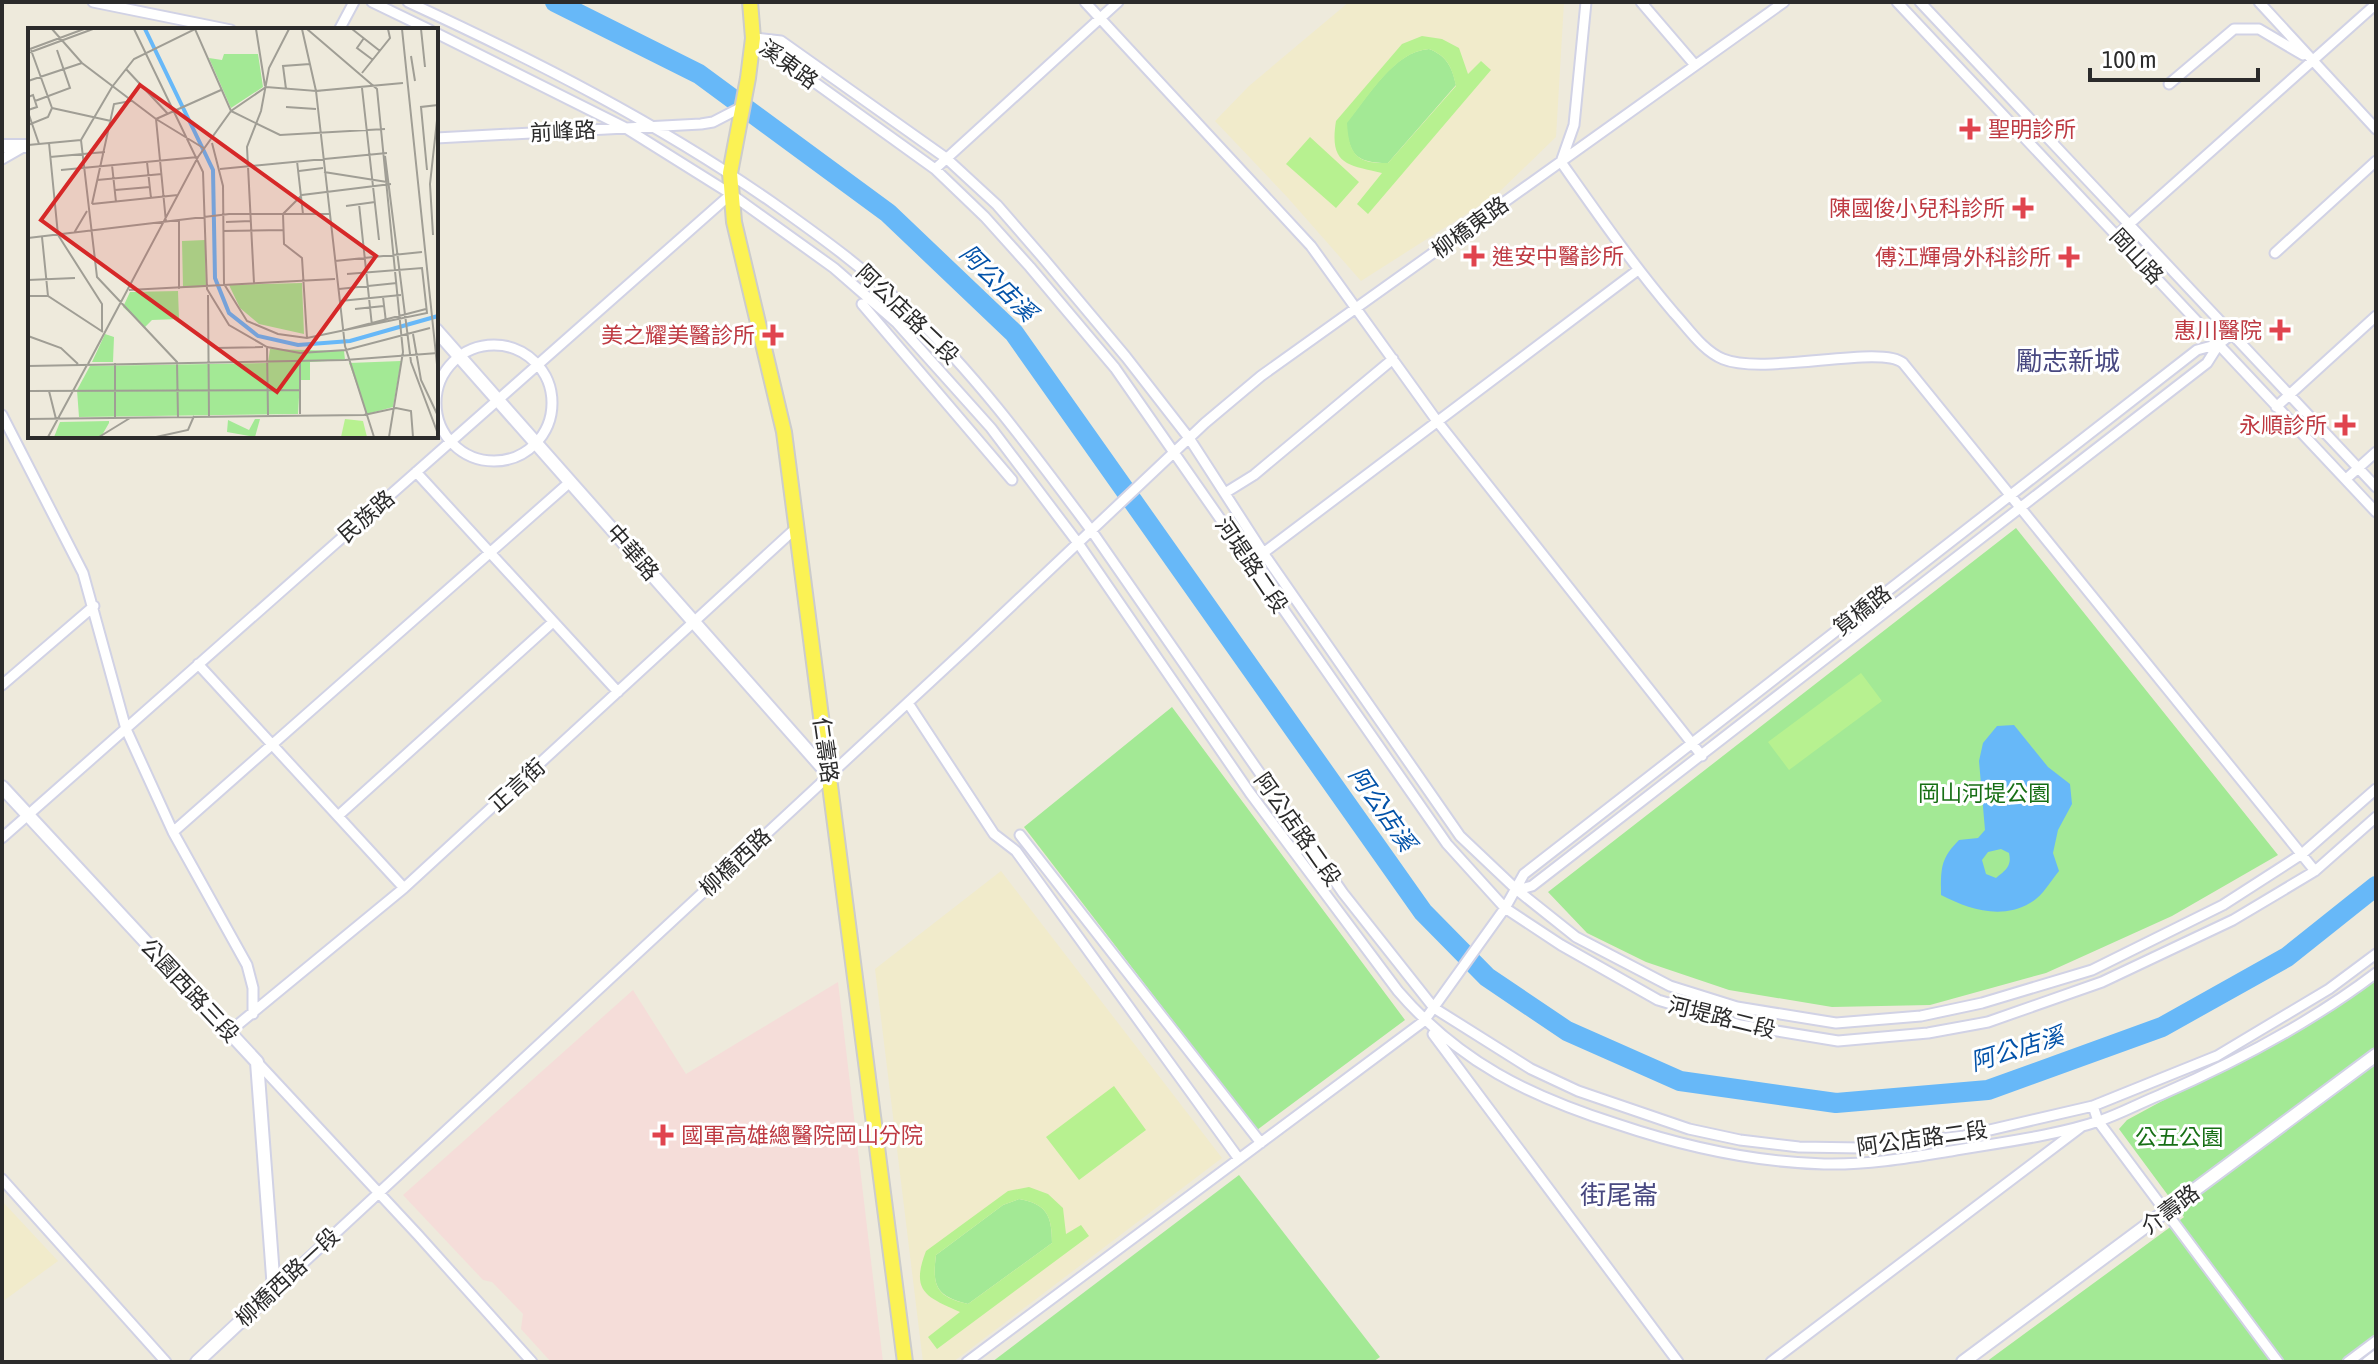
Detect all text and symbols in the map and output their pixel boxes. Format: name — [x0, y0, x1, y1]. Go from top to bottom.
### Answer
inset map — [28, 28, 438, 438]
scale bar — [2090, 32, 2258, 82]
street label: 溪東路 — [755, 34, 823, 94]
text: 100 m — [2102, 46, 2156, 73]
street label: 前峰路 — [529, 116, 597, 146]
place label: 聖明診所 — [1988, 116, 2076, 142]
marker: 聖明診所 — [1959, 118, 1981, 140]
street label: 柳橋東路 — [1427, 191, 1513, 263]
place label: 陳國俊小兒科診所 — [1829, 195, 2005, 221]
marker: 陳國俊小兒科診所 — [2012, 197, 2034, 219]
street label: 岡山路 — [2105, 223, 2169, 289]
water label: 阿公店溪 — [955, 239, 1044, 328]
place label: 進安中醫診所 — [1492, 243, 1624, 269]
place label: 傅江輝骨外科診所 — [1875, 244, 2051, 270]
marker: 進安中醫診所 — [1463, 245, 1485, 267]
marker: 傅江輝骨外科診所 — [2058, 246, 2080, 268]
street label: 阿公店路二段 — [851, 259, 965, 369]
place label: 惠川醫院 — [2174, 317, 2262, 343]
marker: 惠川醫院 — [2269, 319, 2291, 341]
place label: 美之耀美醫診所 — [601, 322, 755, 348]
marker: 美之耀美醫診所 — [762, 324, 784, 346]
district label: 勵志新城 — [2016, 346, 2120, 376]
place label: 永順診所 — [2239, 412, 2327, 438]
marker: 永順診所 — [2334, 414, 2356, 436]
street label: 民族路 — [333, 485, 399, 547]
street label: 河堤路二段 — [1210, 512, 1294, 618]
street label: 中華路 — [602, 519, 664, 585]
street label: 筧橋路 — [1828, 579, 1896, 641]
street label: 仁壽路 — [809, 716, 843, 784]
street label: 正言街 — [484, 753, 550, 817]
water label: 阿公店溪 — [1344, 762, 1423, 858]
street label: 阿公店路二段 — [1249, 767, 1347, 891]
park label: 岡山河堤公園 — [1918, 780, 2050, 806]
street label: 柳橋西路 — [694, 822, 776, 902]
street label: 公園西路三段 — [135, 933, 245, 1047]
street label: 河堤路二段 — [1665, 991, 1779, 1043]
water label: 阿公店溪 — [1967, 1021, 2070, 1075]
street label: 阿公店路二段 — [1855, 1116, 1989, 1160]
place label: 國軍高雄總醫院岡山分院 — [681, 1122, 923, 1148]
marker: 國軍高雄總醫院岡山分院 — [652, 1124, 674, 1146]
park label: 公五公園 — [2135, 1124, 2223, 1150]
street label: 介壽路 — [2136, 1179, 2204, 1239]
district label: 街尾崙 — [1580, 1180, 1658, 1210]
street label: 柳橋西路一段 — [230, 1222, 344, 1332]

